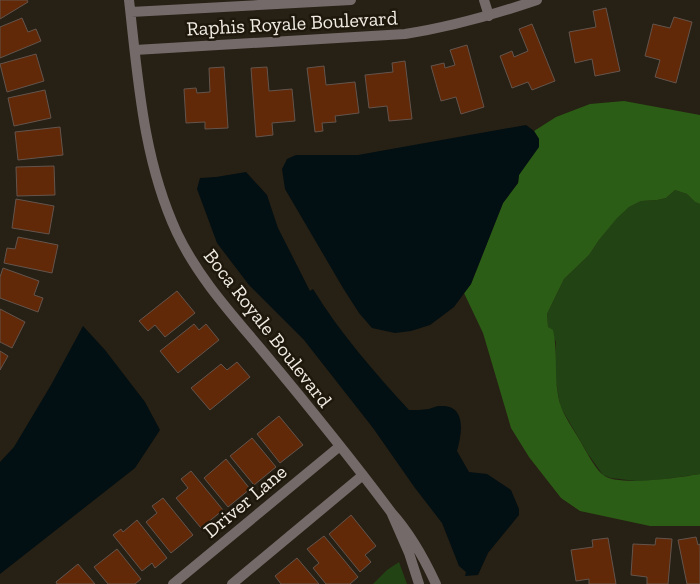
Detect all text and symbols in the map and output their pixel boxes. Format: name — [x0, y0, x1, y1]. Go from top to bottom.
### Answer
street label: Raphis Royale Boulevard — [186, 5, 398, 41]
street label: Boca Royale Boulevard — [199, 244, 337, 412]
street label: Driver Lane — [199, 459, 291, 543]

